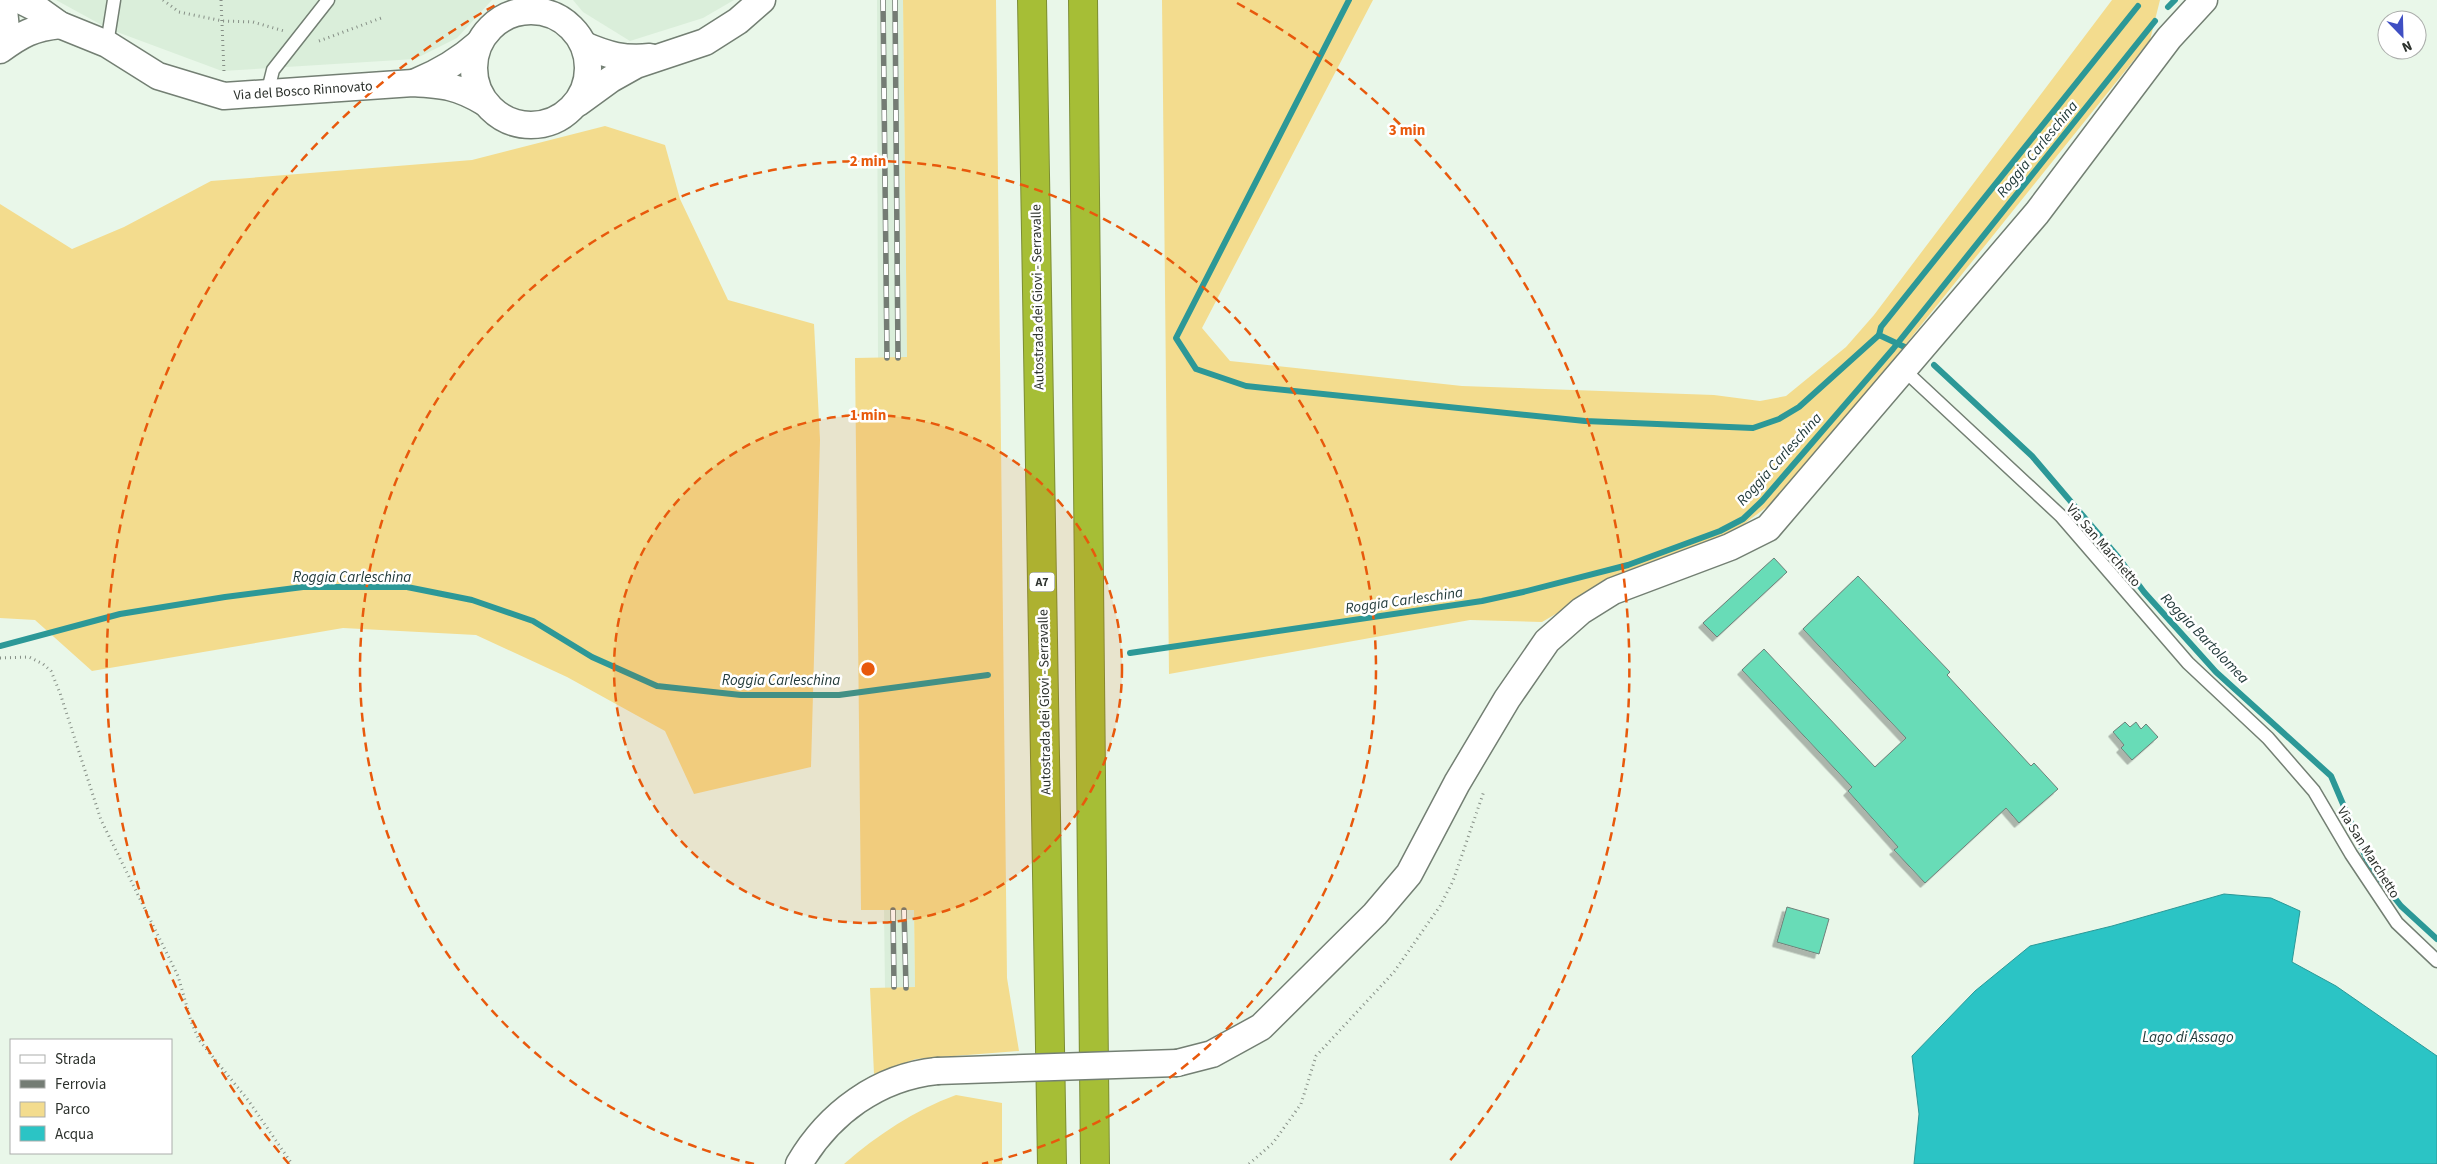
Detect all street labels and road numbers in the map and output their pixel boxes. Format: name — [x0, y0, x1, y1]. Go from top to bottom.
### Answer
street label: Via del Bosco Rinnovato — [233, 76, 373, 106]
street label: Autostrada dei Giovi - Serravalle — [1026, 204, 1050, 390]
street label: Via San Marchetto — [2061, 500, 2145, 592]
road number: A7 — [1030, 572, 1054, 592]
street label: Autostrada dei Giovi - Serravalle — [1033, 609, 1057, 795]
street label: Via San Marchetto — [2332, 803, 2404, 902]

